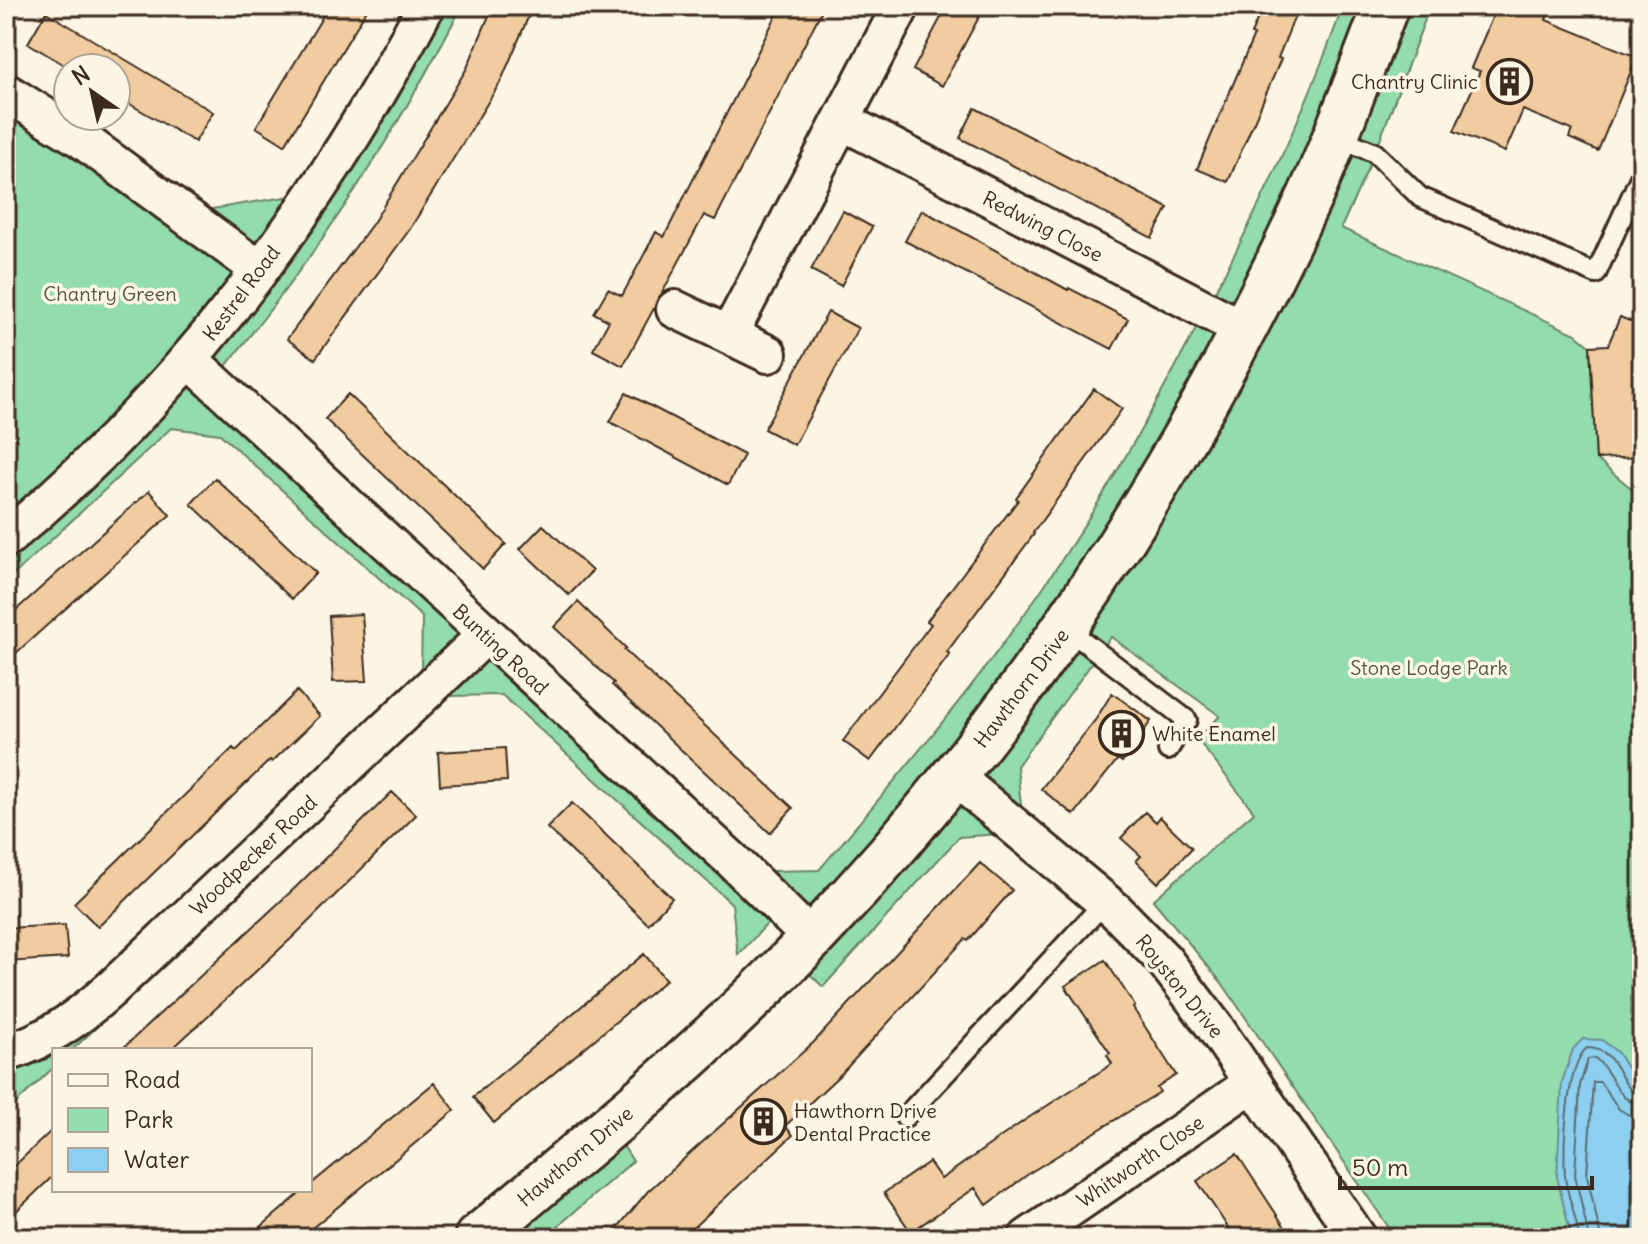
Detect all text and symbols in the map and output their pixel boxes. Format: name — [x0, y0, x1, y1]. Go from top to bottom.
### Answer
north arrow — [52, 52, 132, 132]
building icon: Chantry Clinic — [1485, 57, 1533, 105]
text: N — [67, 60, 95, 91]
place label: Chantry Clinic — [1351, 69, 1478, 94]
street label: Redwing Close — [979, 185, 1107, 267]
street label: Kestrel Road — [197, 240, 285, 346]
park label: Chantry Green — [43, 281, 177, 306]
street label: Bunting Road — [448, 598, 554, 700]
street label: Hawthorn Drive — [968, 623, 1074, 753]
park label: Stone Lodge Park — [1350, 655, 1508, 680]
building icon: White Enamel — [1097, 709, 1145, 757]
place label: White Enamel — [1152, 721, 1276, 746]
street label: Woodpecker Road — [184, 790, 322, 920]
street label: Royston Drive — [1131, 929, 1229, 1043]
legend — [52, 1048, 312, 1192]
text: Road — [124, 1064, 180, 1094]
building icon: Hawthorn Drive Dental Practice — [739, 1097, 787, 1145]
place label: Hawthorn Drive Dental Practice — [794, 1098, 937, 1146]
street label: Hawthorn Drive — [512, 1101, 638, 1211]
text: Park — [124, 1104, 174, 1134]
street label: Whitworth Close — [1072, 1109, 1208, 1213]
scale bar — [1340, 1140, 1592, 1190]
text: Water — [124, 1144, 189, 1174]
text: 50 m — [1352, 1152, 1408, 1182]

